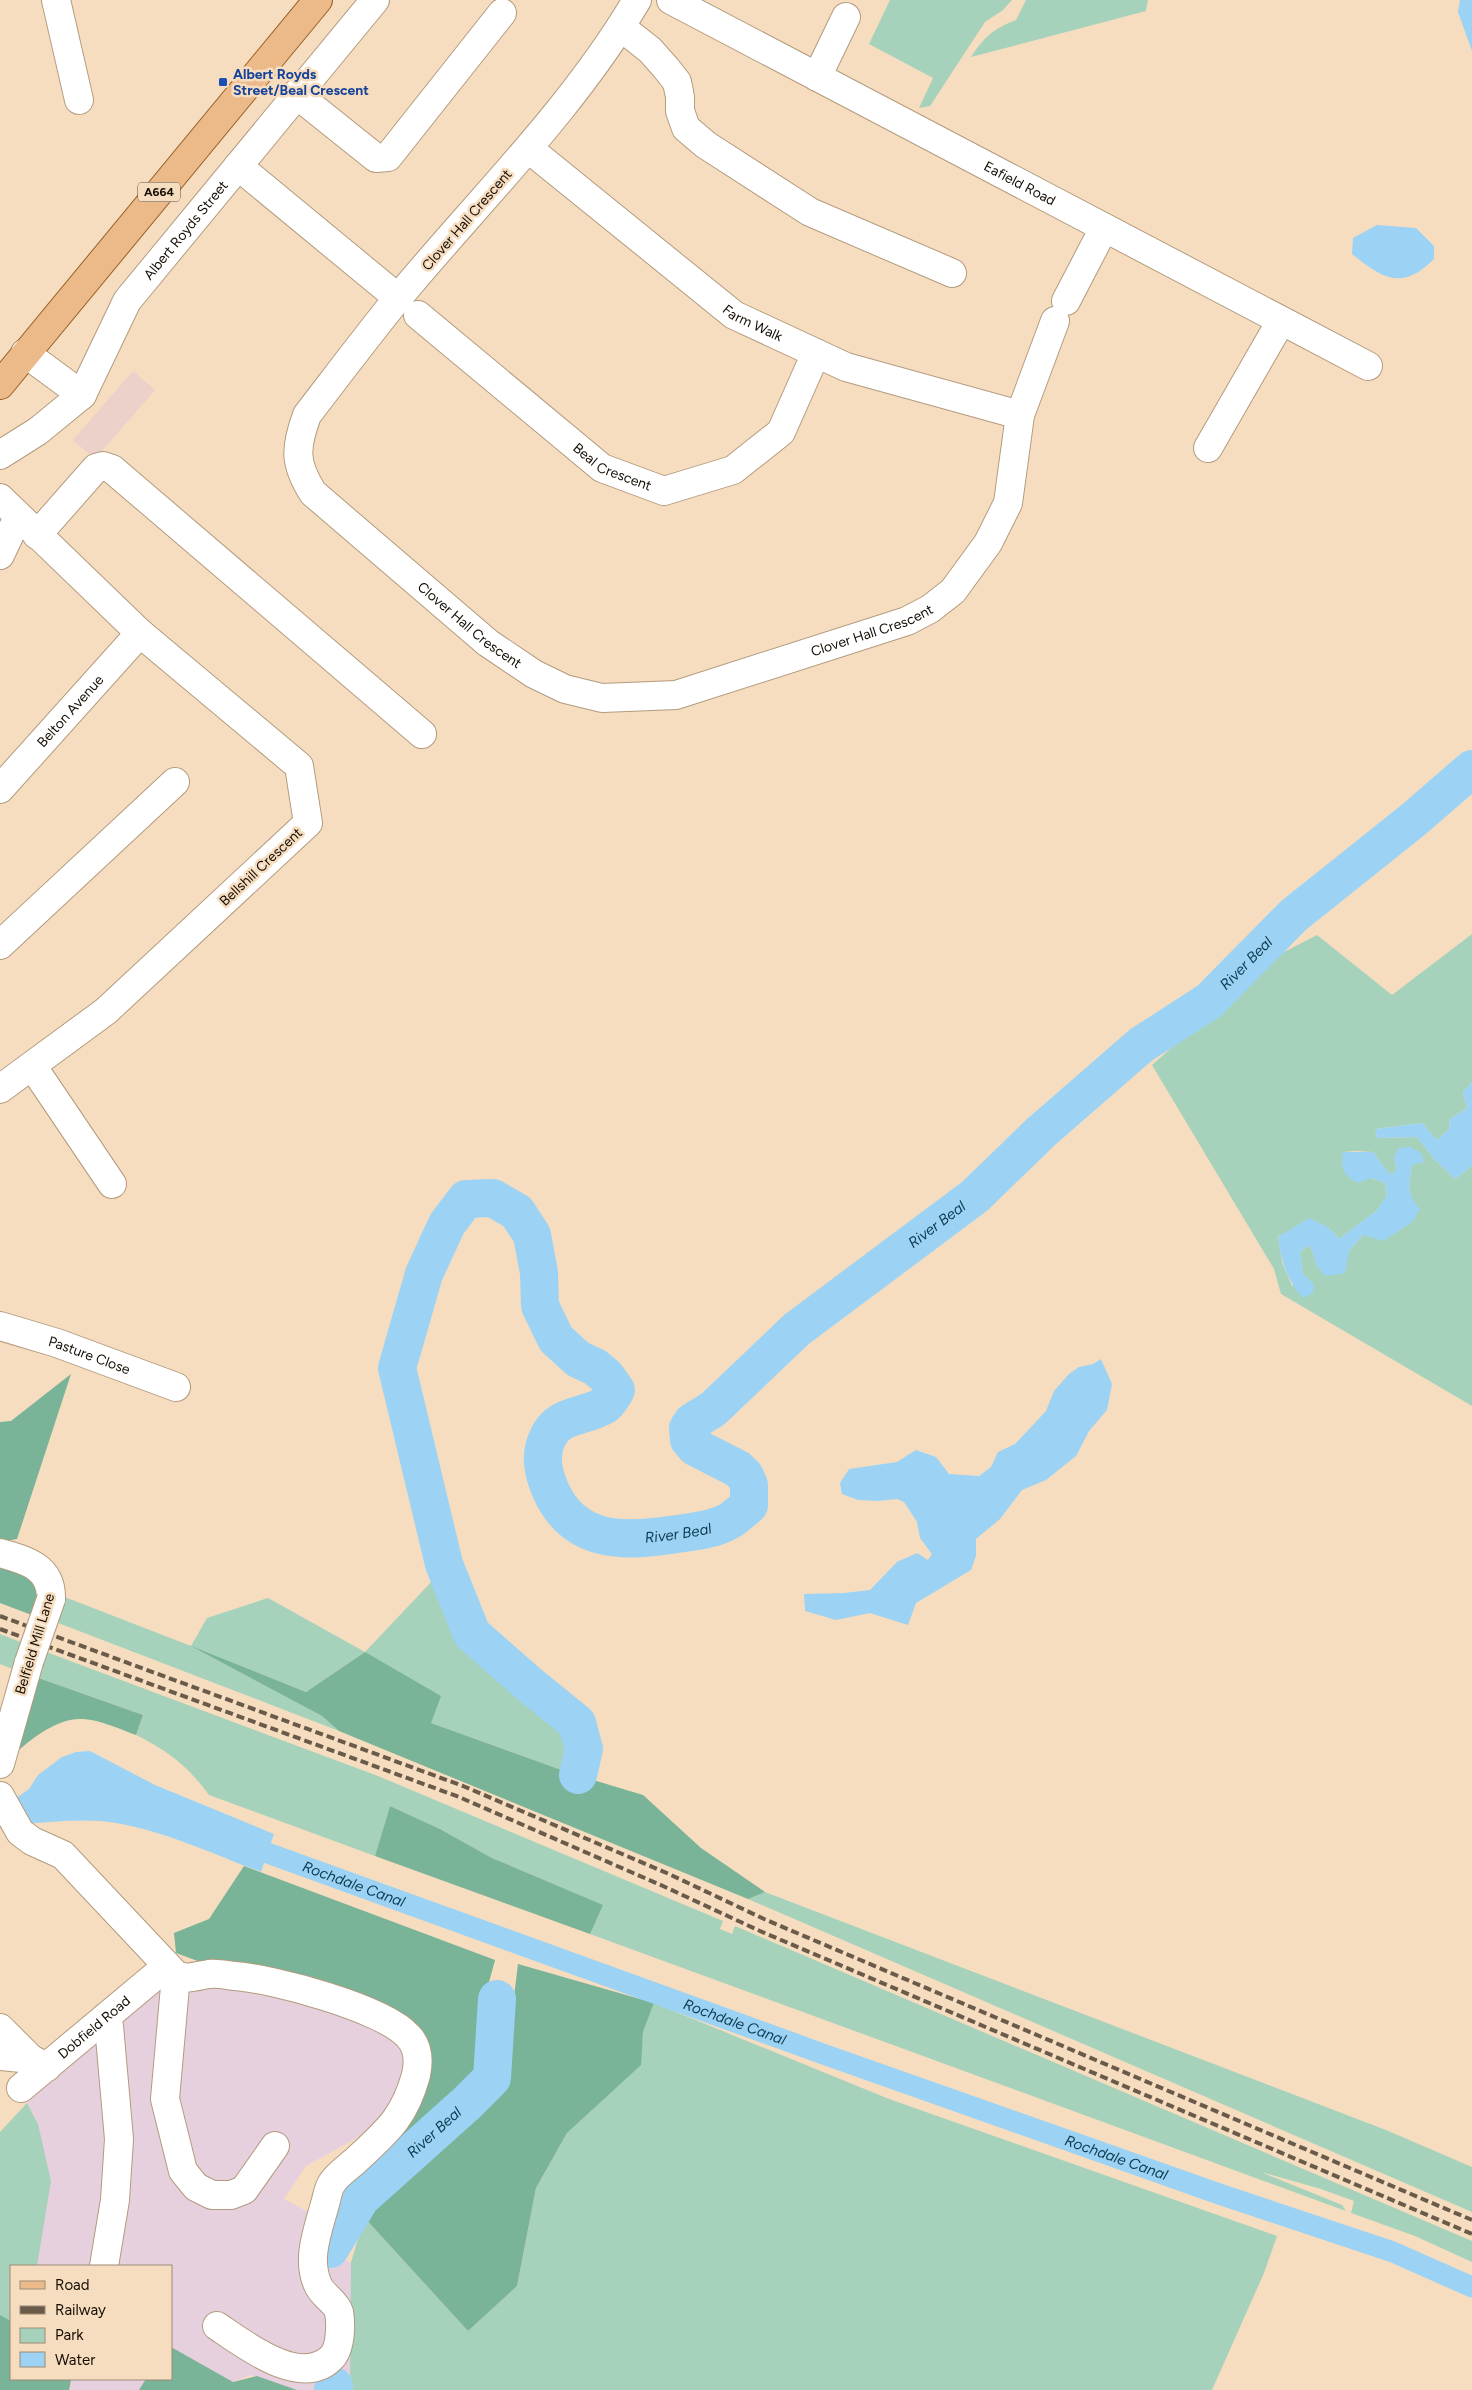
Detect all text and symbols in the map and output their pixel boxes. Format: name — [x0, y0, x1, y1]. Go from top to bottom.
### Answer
place label: Albert Royds Street/Beal Crescent — [233, 66, 369, 99]
marker: Albert Royds Street/Beal Crescent — [217, 76, 229, 88]
street label: Eafield Road — [981, 157, 1059, 209]
street label: Clover Hall Crescent — [418, 166, 516, 274]
street label: Albert Royds Street — [140, 177, 231, 283]
road number: A664 — [138, 182, 180, 202]
street label: Farm Walk — [719, 301, 785, 345]
street label: Beal Crescent — [570, 439, 654, 494]
street label: Clover Hall Crescent — [414, 578, 525, 672]
street label: Clover Hall Crescent — [809, 600, 936, 660]
street label: Belton Avenue — [33, 671, 107, 751]
street label: Bellshill Crescent — [216, 824, 306, 910]
water label: River Beal — [1216, 933, 1277, 994]
water label: River Beal — [905, 1197, 970, 1252]
street label: Pasture Close — [46, 1332, 133, 1378]
water label: River Beal — [644, 1519, 714, 1547]
street label: Belfield Mill Lane — [12, 1591, 59, 1697]
water label: Rochdale Canal — [300, 1857, 408, 1911]
street label: Dobfield Road — [54, 1992, 134, 2062]
water label: Rochdale Canal — [681, 1995, 789, 2049]
water label: River Beal — [403, 2103, 466, 2161]
water label: Rochdale Canal — [1062, 2131, 1171, 2184]
legend — [10, 2265, 172, 2380]
text: Road — [55, 2276, 90, 2294]
text: Railway — [55, 2301, 106, 2319]
text: Park — [55, 2326, 84, 2344]
text: Water — [55, 2351, 95, 2369]

